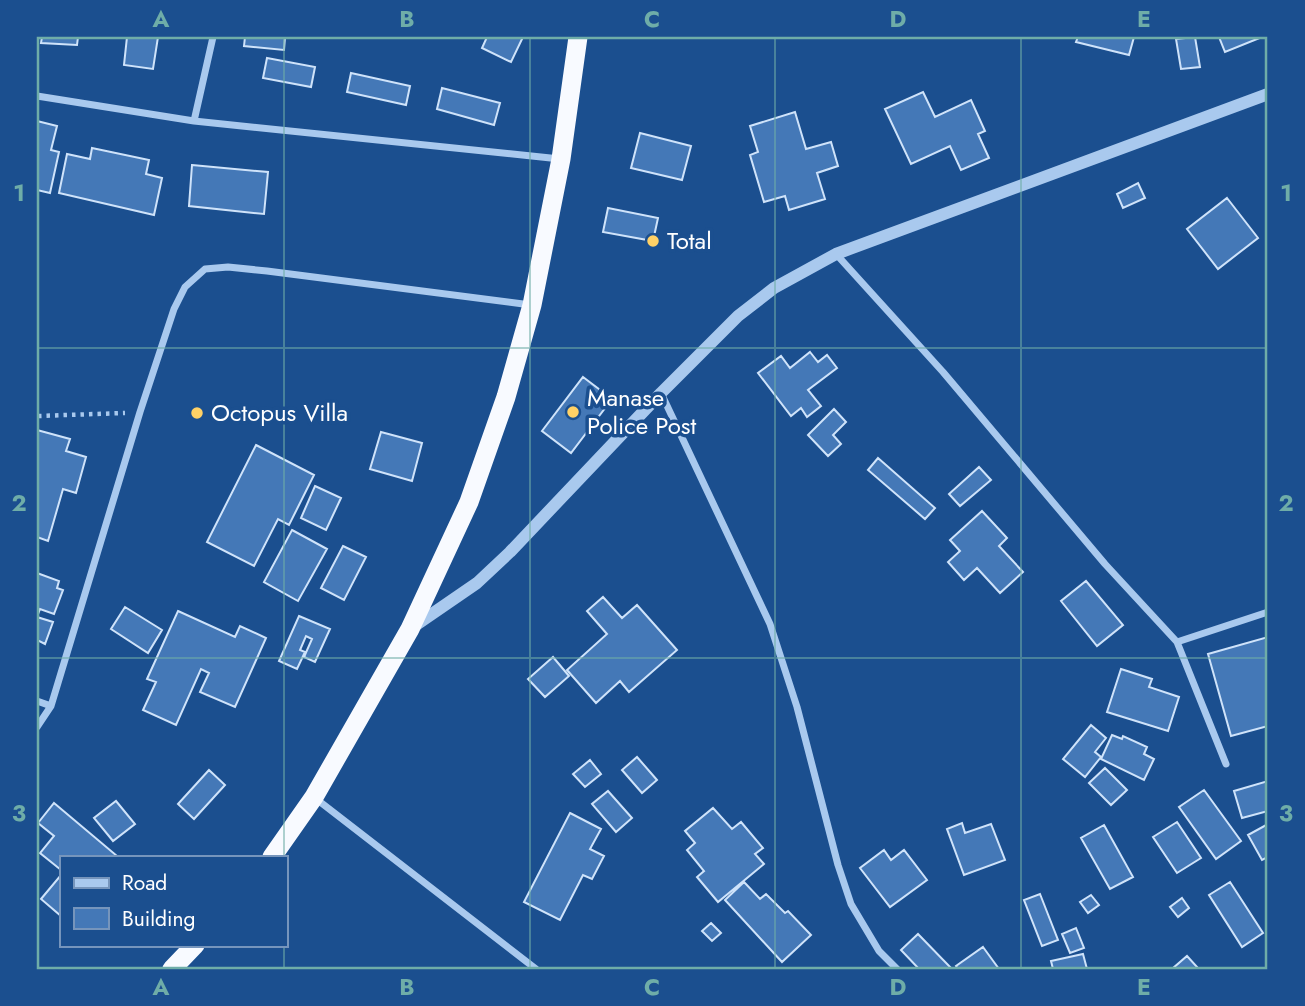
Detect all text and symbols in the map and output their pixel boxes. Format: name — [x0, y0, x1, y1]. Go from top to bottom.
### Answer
text: A — [152, 2, 170, 36]
text: B — [399, 2, 415, 36]
text: C — [644, 2, 660, 36]
text: D — [890, 2, 907, 36]
text: E — [1137, 2, 1151, 36]
text: 1 — [13, 176, 25, 210]
text: 1 — [1280, 176, 1292, 210]
place label: Total — [667, 223, 712, 258]
marker: Total — [645, 233, 661, 249]
place label: Manase Police Post — [587, 380, 697, 443]
place label: Octopus Villa — [211, 395, 348, 430]
marker: Manase Police Post — [565, 404, 581, 420]
marker: Octopus Villa — [189, 405, 205, 421]
text: 2 — [11, 486, 27, 520]
text: 2 — [1278, 486, 1294, 520]
text: 3 — [12, 796, 26, 830]
text: 3 — [1279, 796, 1293, 830]
legend — [60, 856, 287, 946]
text: Road — [122, 868, 167, 898]
text: Building — [122, 904, 195, 934]
text: A — [152, 970, 170, 1004]
text: B — [399, 970, 415, 1004]
text: C — [644, 970, 660, 1004]
text: D — [890, 970, 907, 1004]
text: E — [1137, 970, 1151, 1004]

